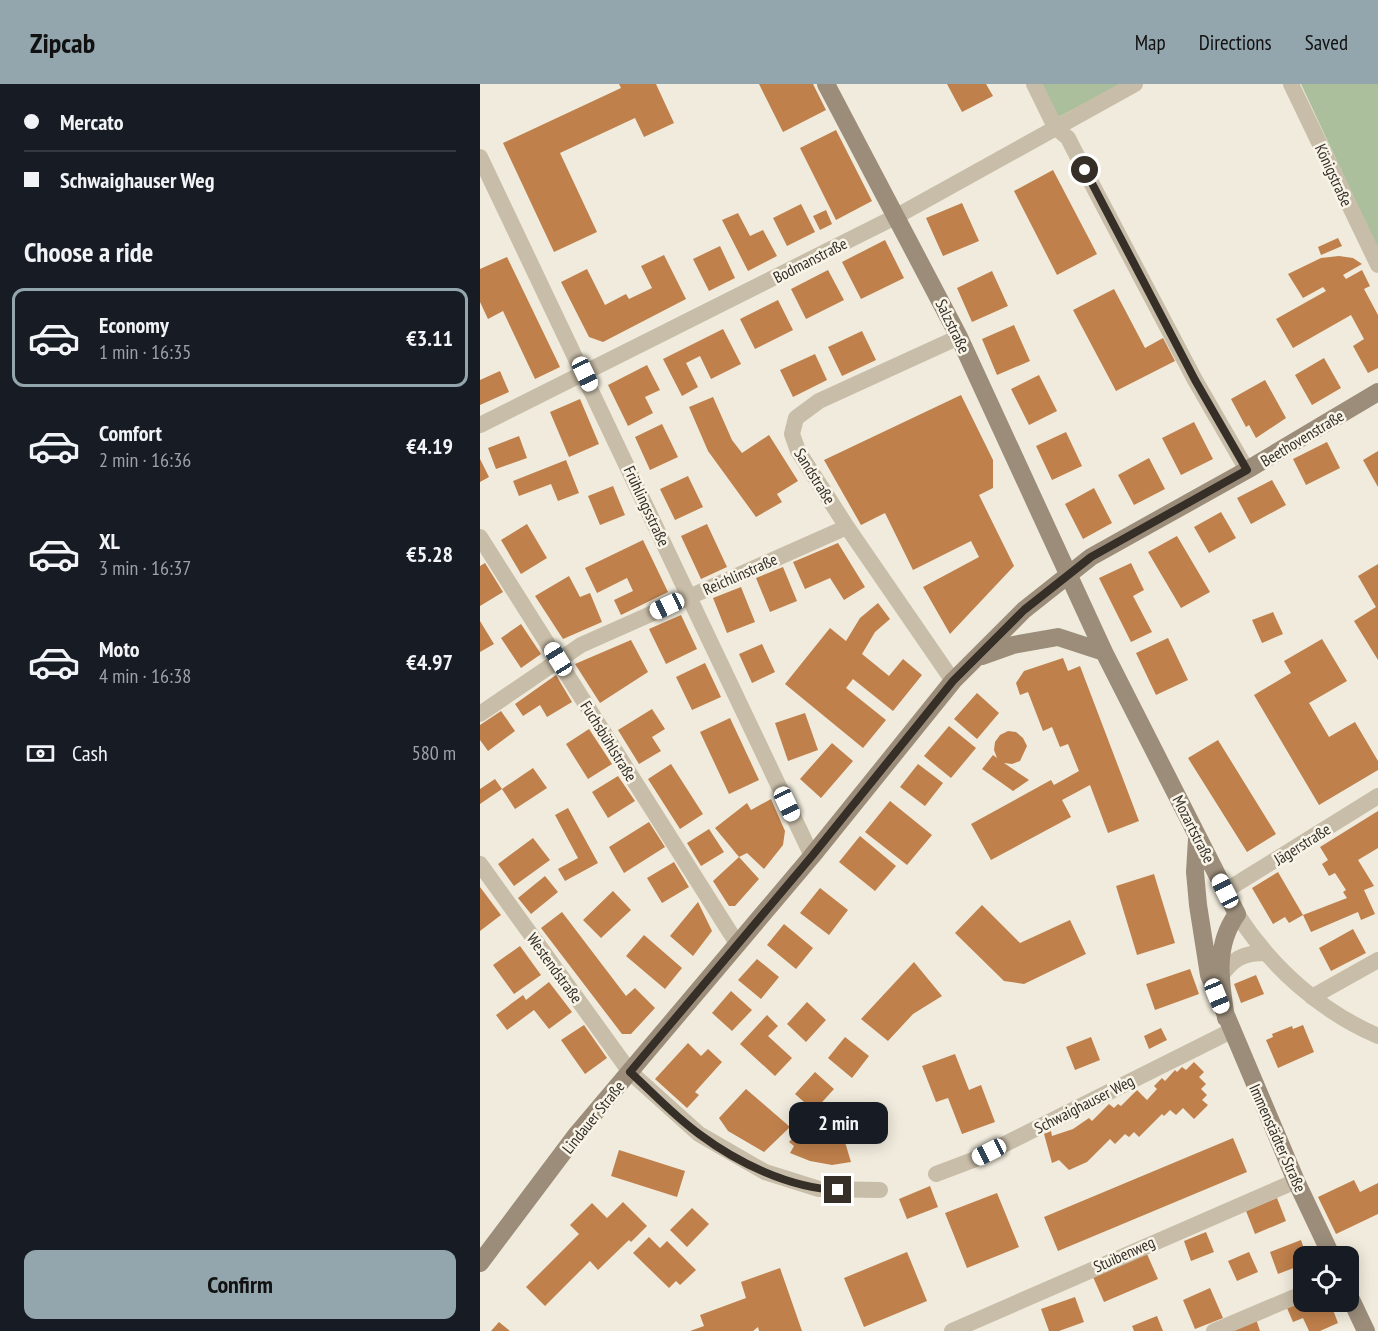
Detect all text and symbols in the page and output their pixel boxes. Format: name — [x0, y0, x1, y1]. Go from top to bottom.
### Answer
text: Zipcab — [30, 24, 95, 61]
text: Map — [1135, 29, 1166, 56]
text: Directions — [1199, 29, 1272, 56]
text: Saved — [1305, 29, 1348, 56]
text: Mercato — [60, 108, 123, 136]
street label: Königstraße — [1311, 141, 1357, 209]
route start — [1071, 156, 1098, 183]
text: Schwaighauser Weg — [60, 166, 214, 194]
street label: Bodmanstraße — [770, 233, 850, 287]
text: Choose a ride — [24, 235, 153, 269]
street label: Salzstraße — [931, 296, 975, 356]
icon: car — [27, 311, 81, 365]
text: Economy — [99, 311, 169, 339]
text: €3.11 — [406, 324, 453, 352]
text: 1 min · 16:35 — [99, 339, 191, 365]
car — [569, 354, 601, 394]
street label: Beethovenstraße — [1257, 405, 1347, 471]
icon: car — [27, 419, 81, 473]
text: Comfort — [99, 419, 162, 447]
text: €4.19 — [406, 432, 453, 460]
street label: Sandstraße — [790, 444, 840, 508]
text: 2 min · 16:36 — [99, 447, 191, 473]
street label: Frühlingsstraße — [620, 463, 674, 549]
icon: car — [27, 527, 81, 581]
text: XL — [99, 527, 120, 555]
text: €5.28 — [406, 540, 453, 568]
street label: Reichlinstraße — [700, 549, 780, 599]
text: 3 min · 16:37 — [99, 555, 191, 581]
car — [647, 590, 687, 622]
icon: car — [27, 635, 81, 689]
text: Moto — [99, 635, 140, 663]
car — [541, 639, 575, 679]
text: €4.97 — [406, 648, 453, 676]
text: 4 min · 16:38 — [99, 663, 191, 689]
street label: Fuchsbühlstraße — [576, 697, 642, 785]
icon: cash — [24, 737, 57, 770]
text: Cash — [72, 739, 108, 767]
text: 580 m — [412, 740, 456, 766]
car — [771, 784, 803, 824]
street label: Mozartstraße — [1168, 792, 1220, 866]
street label: Jägerstraße — [1269, 819, 1334, 870]
car — [1209, 871, 1241, 911]
street label: Westendstraße — [523, 929, 587, 1007]
car — [1202, 976, 1232, 1016]
street label: Schwaighauser Weg — [1031, 1070, 1137, 1138]
street label: Lindauer Straße — [557, 1076, 629, 1158]
street label: Immenstädter Straße — [1245, 1081, 1311, 1195]
callout: 2 min — [788, 1103, 887, 1145]
text: 2 min — [818, 1110, 859, 1136]
car — [969, 1136, 1009, 1168]
route end — [824, 1176, 851, 1203]
street label: Stuibenweg — [1090, 1232, 1158, 1276]
map controls — [1293, 1246, 1359, 1312]
button: locate — [1293, 1246, 1359, 1312]
button: Confirm — [24, 1250, 456, 1319]

